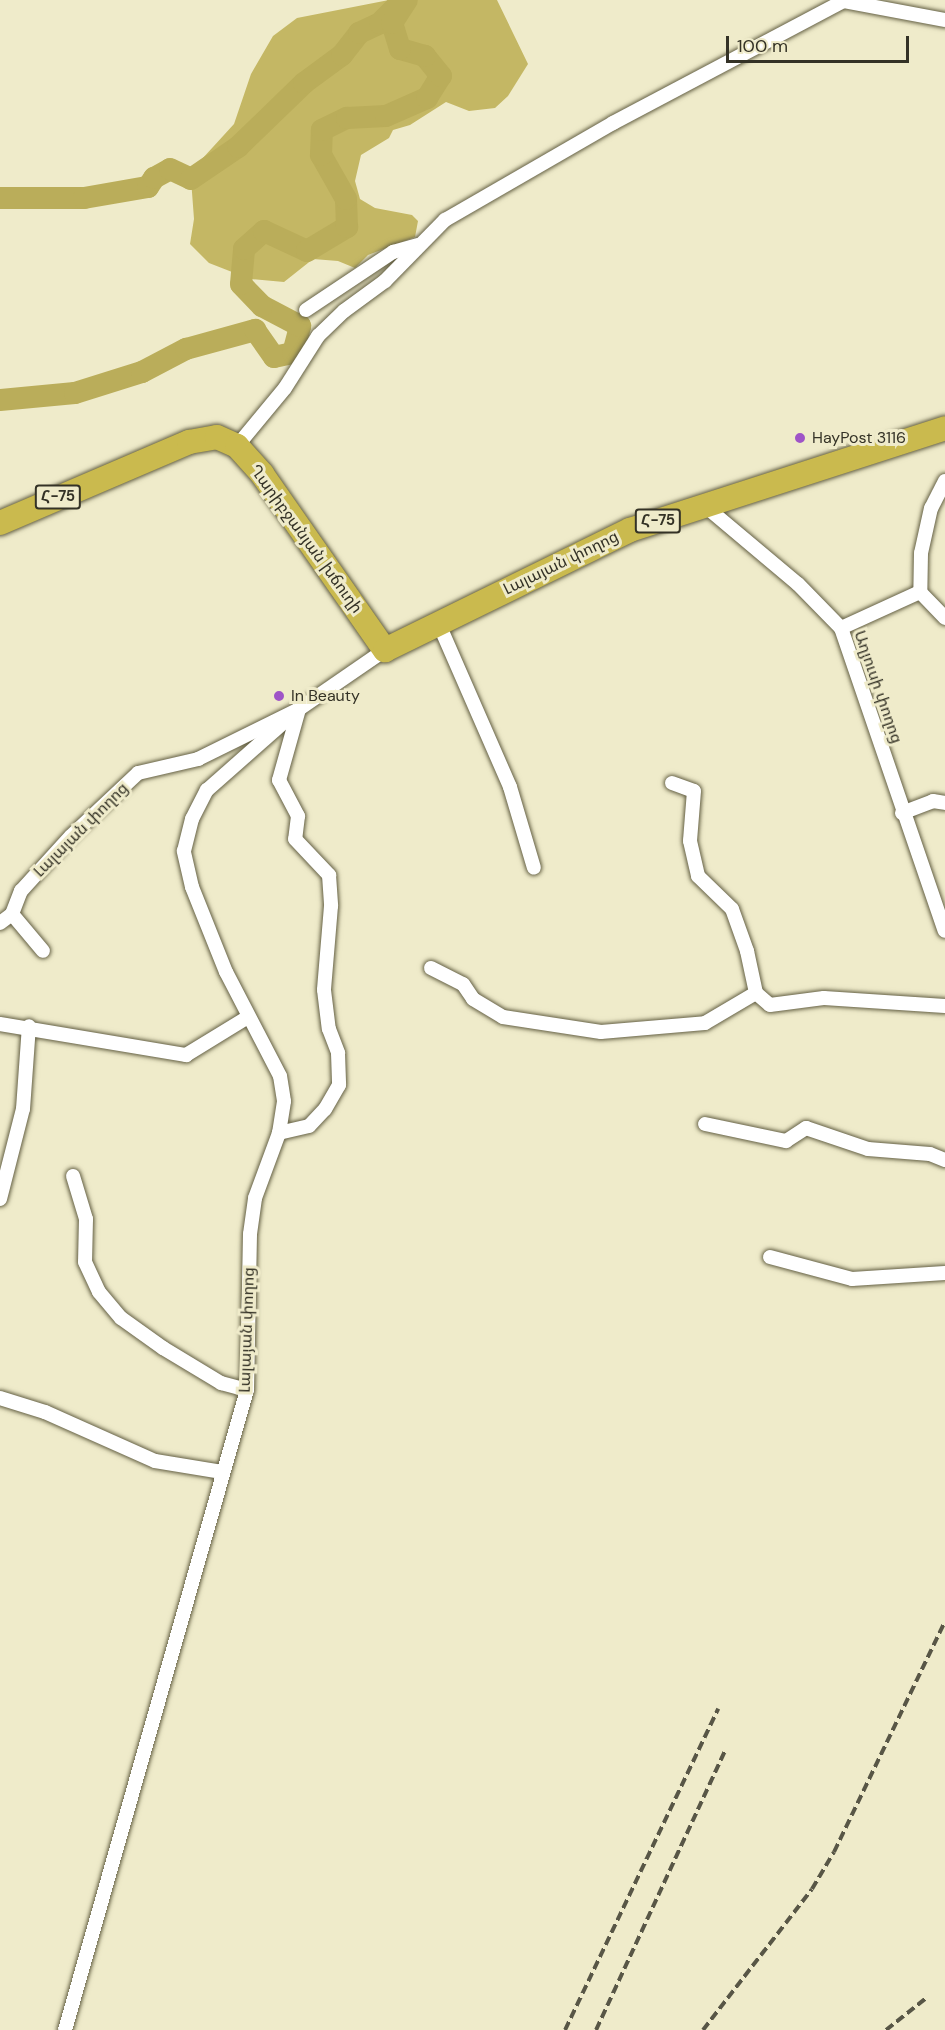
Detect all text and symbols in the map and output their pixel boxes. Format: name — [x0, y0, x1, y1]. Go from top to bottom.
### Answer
scale bar — [729, 24, 912, 62]
text: 100 m — [737, 34, 788, 58]
place label: HayPost 3116 — [812, 428, 906, 448]
marker: HayPost 3116 — [793, 431, 807, 445]
street label: Ղարիբջանյան խճուղի — [246, 461, 366, 617]
road number: Հ-75 — [34, 485, 82, 509]
road number: Հ-75 — [634, 509, 682, 533]
street label: Լալայան փողոց — [500, 527, 622, 599]
street label: Աղյուսի փողոց — [850, 628, 906, 746]
place label: In Beauty — [291, 686, 360, 706]
marker: In Beauty — [272, 689, 286, 703]
street label: Լալայան փողոց — [30, 779, 132, 881]
street label: Լալայան փողոց — [235, 1267, 259, 1393]

